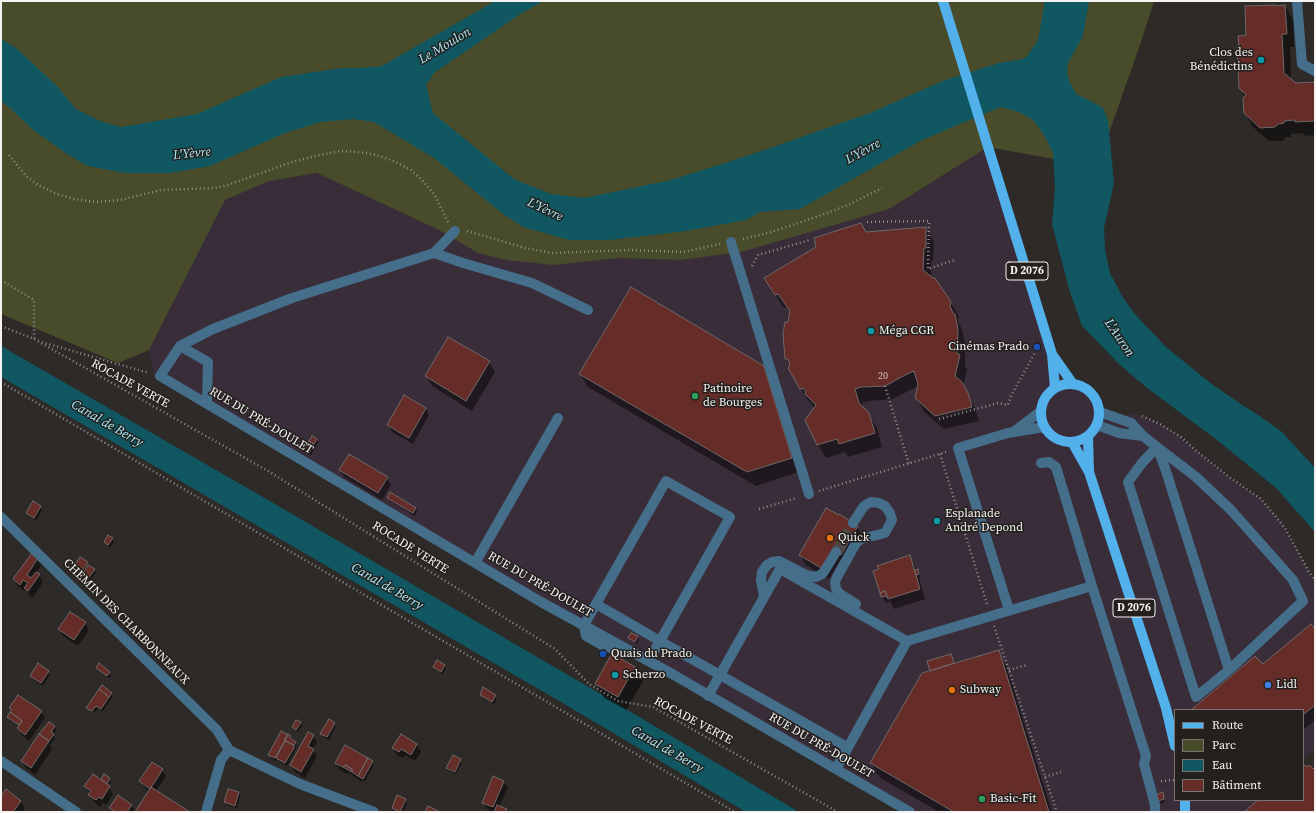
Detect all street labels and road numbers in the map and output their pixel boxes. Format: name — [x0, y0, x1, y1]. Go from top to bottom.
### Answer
road number: D 2076 — [1006, 262, 1048, 280]
street label: ROCADE VERTE — [88, 357, 172, 411]
street label: RUE DU PRÉ-DOULET — [207, 384, 315, 458]
street label: ROCADE VERTE — [369, 519, 451, 577]
street label: RUE DU PRÉ-DOULET — [485, 549, 595, 621]
street label: CHEMIN DES CHARBONNEAUX — [60, 556, 192, 688]
road number: D 2076 — [1113, 599, 1155, 617]
street label: ROCADE VERTE — [651, 694, 735, 748]
street label: RUE DU PRÉ-DOULET — [766, 710, 876, 782]

